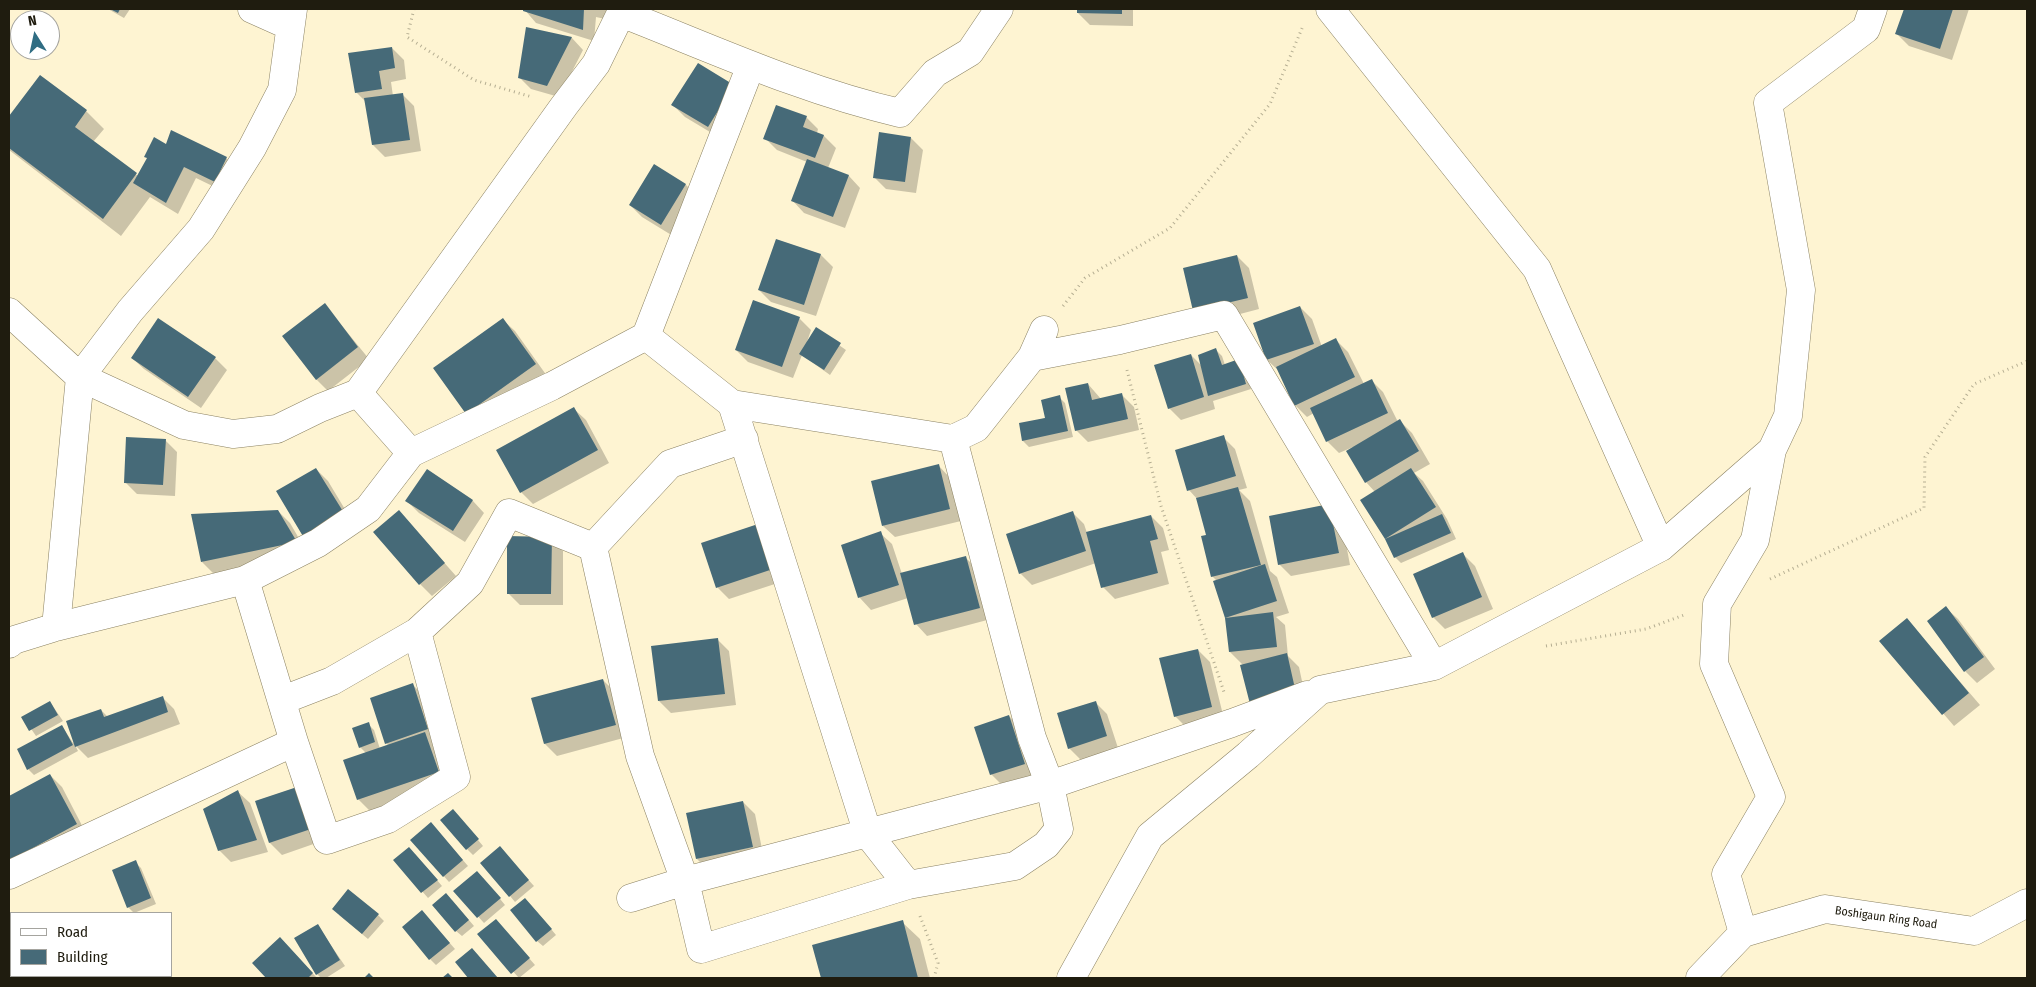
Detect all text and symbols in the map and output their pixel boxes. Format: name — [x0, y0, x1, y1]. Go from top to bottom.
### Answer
north arrow — [10, 10, 60, 60]
text: N — [27, 12, 38, 30]
street label: Boshigaun Ring Road — [1834, 904, 1938, 932]
legend — [10, 912, 172, 977]
text: Road — [57, 923, 88, 941]
text: Building — [57, 948, 108, 966]

